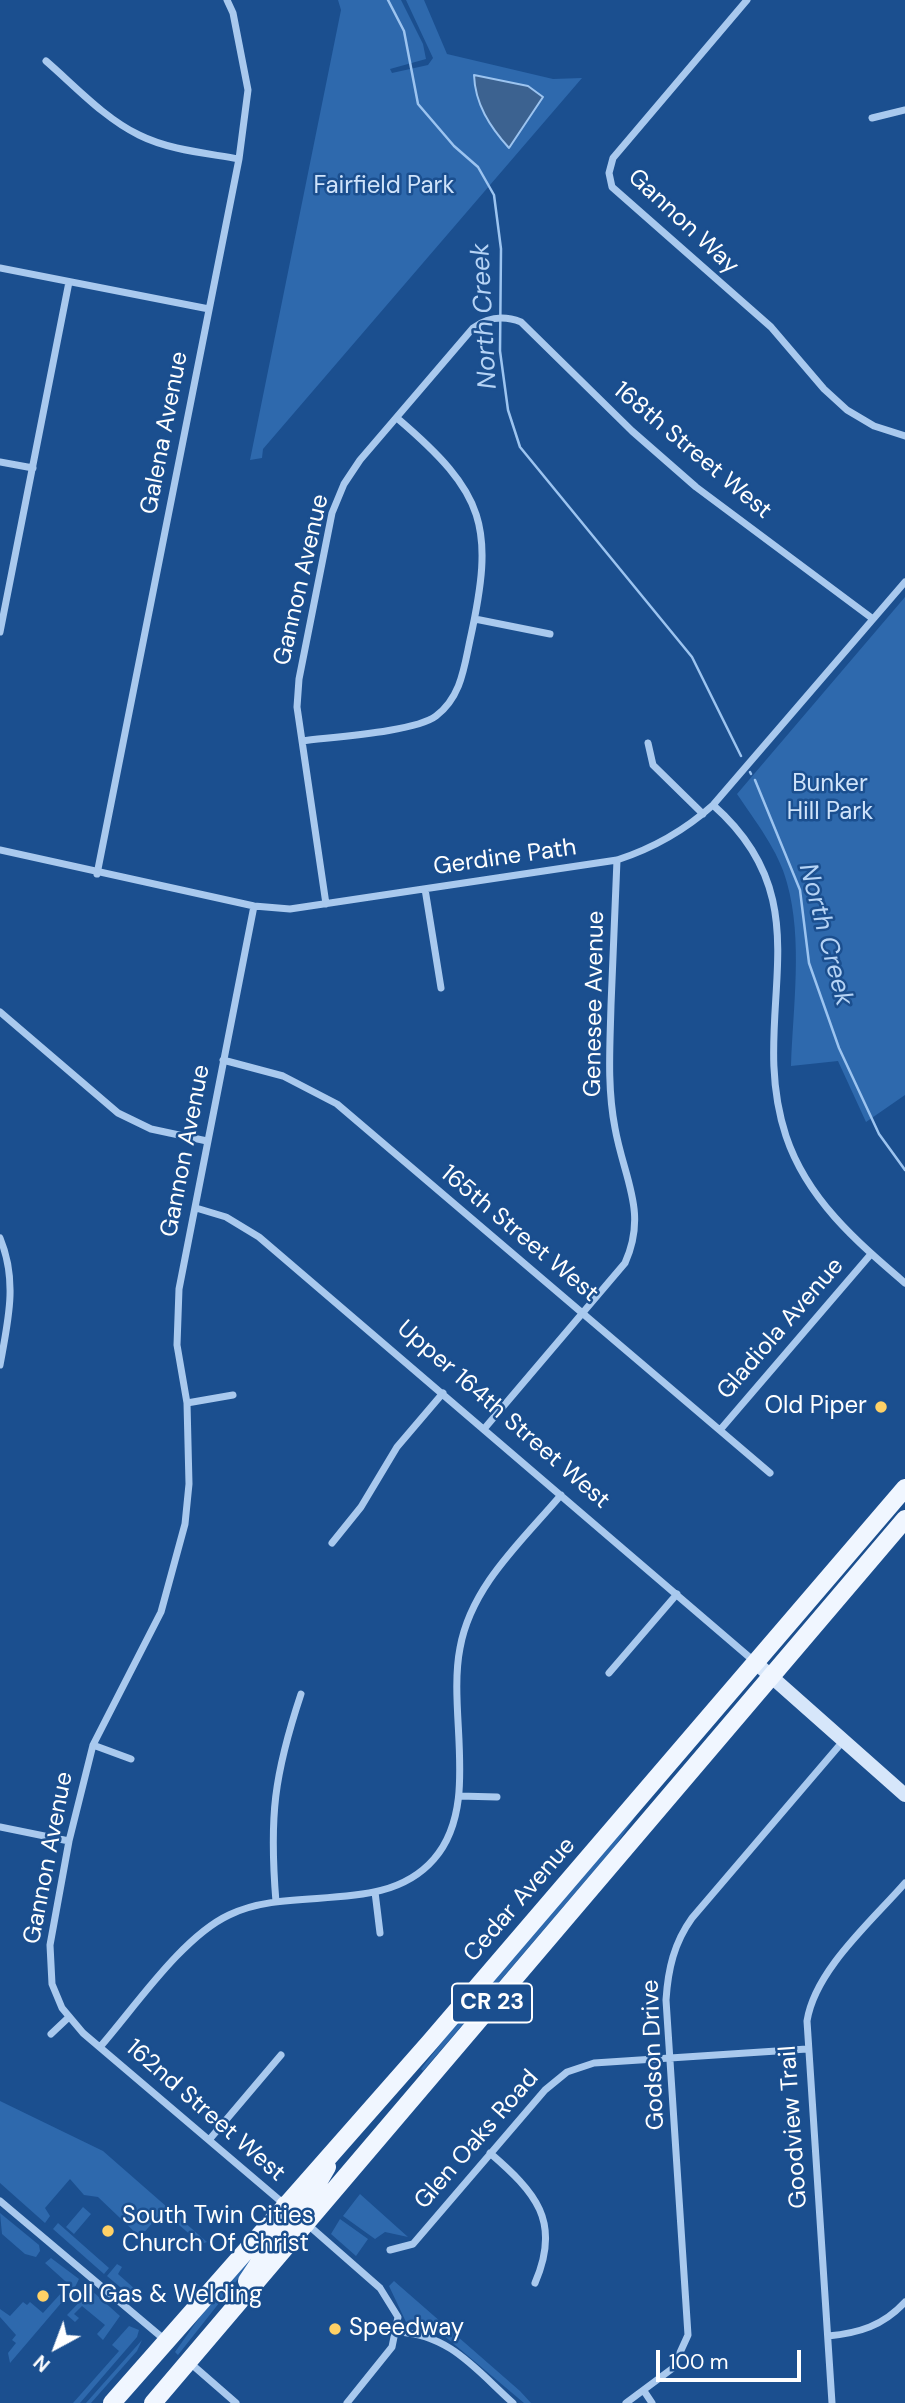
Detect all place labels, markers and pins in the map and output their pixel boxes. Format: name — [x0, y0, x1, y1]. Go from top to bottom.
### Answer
place label: Old Piper — [764, 1393, 867, 1421]
marker: Old Piper — [873, 1399, 889, 1415]
place label: South Twin Cities Church Of Christ — [122, 2203, 314, 2259]
marker: South Twin Cities Church Of Christ — [100, 2223, 116, 2239]
place label: Toll Gas & Welding — [57, 2282, 262, 2310]
marker: Toll Gas & Welding — [35, 2288, 51, 2304]
place label: Speedway — [349, 2315, 464, 2343]
marker: Speedway — [327, 2321, 343, 2337]

